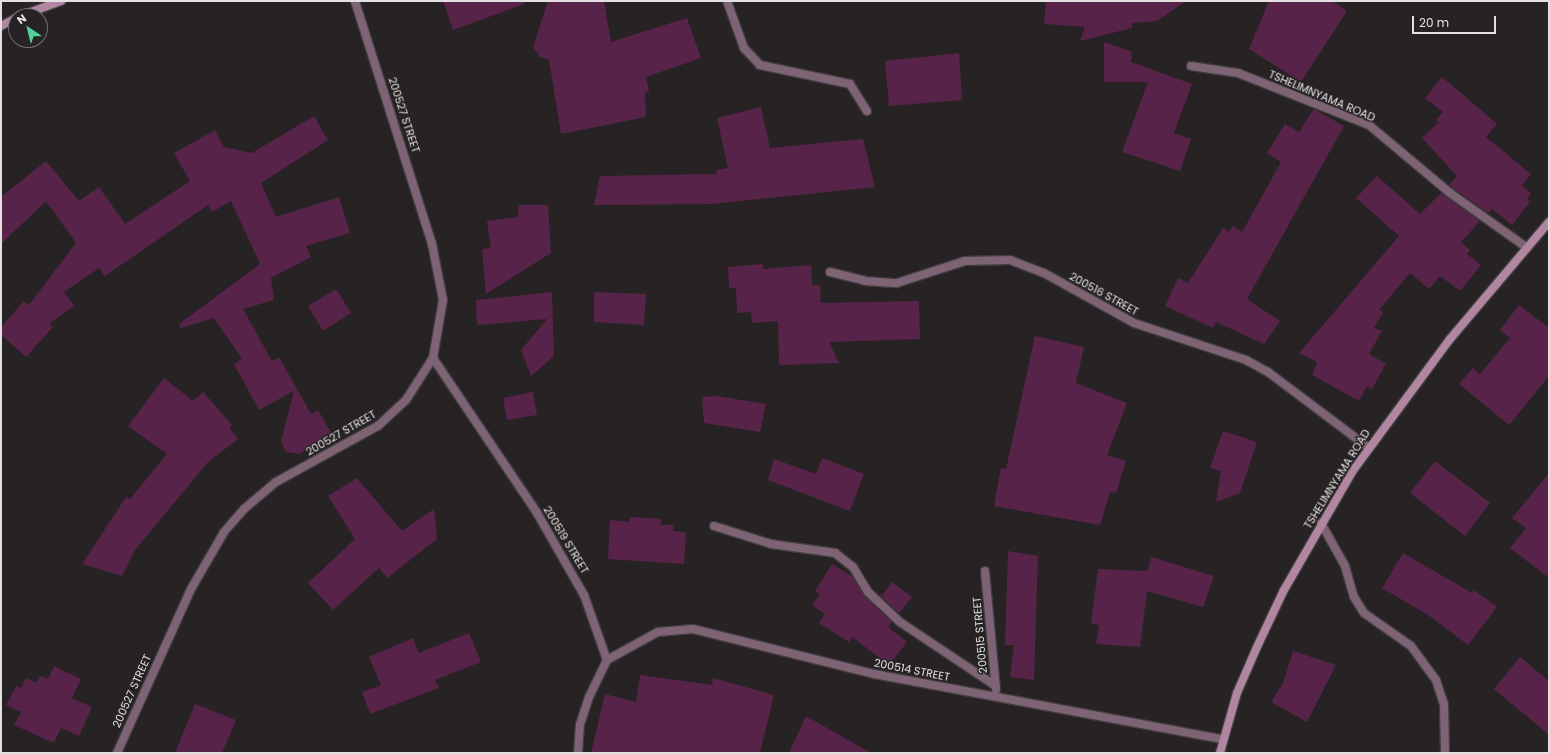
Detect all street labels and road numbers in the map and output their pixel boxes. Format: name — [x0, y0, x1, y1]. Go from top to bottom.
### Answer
street label: TSHELIMNYAMA ROAD — [1267, 68, 1377, 124]
street label: 200527 STREET — [386, 76, 422, 154]
street label: 200516 STREET — [1067, 270, 1141, 318]
street label: 200527 STREET — [304, 408, 378, 458]
street label: TSHELIMNYAMA ROAD — [1301, 427, 1373, 531]
street label: 200519 STREET — [541, 504, 591, 576]
street label: 200515 STREET — [970, 596, 990, 674]
street label: 200527 STREET — [110, 652, 154, 730]
street label: 200514 STREET — [873, 656, 951, 684]

